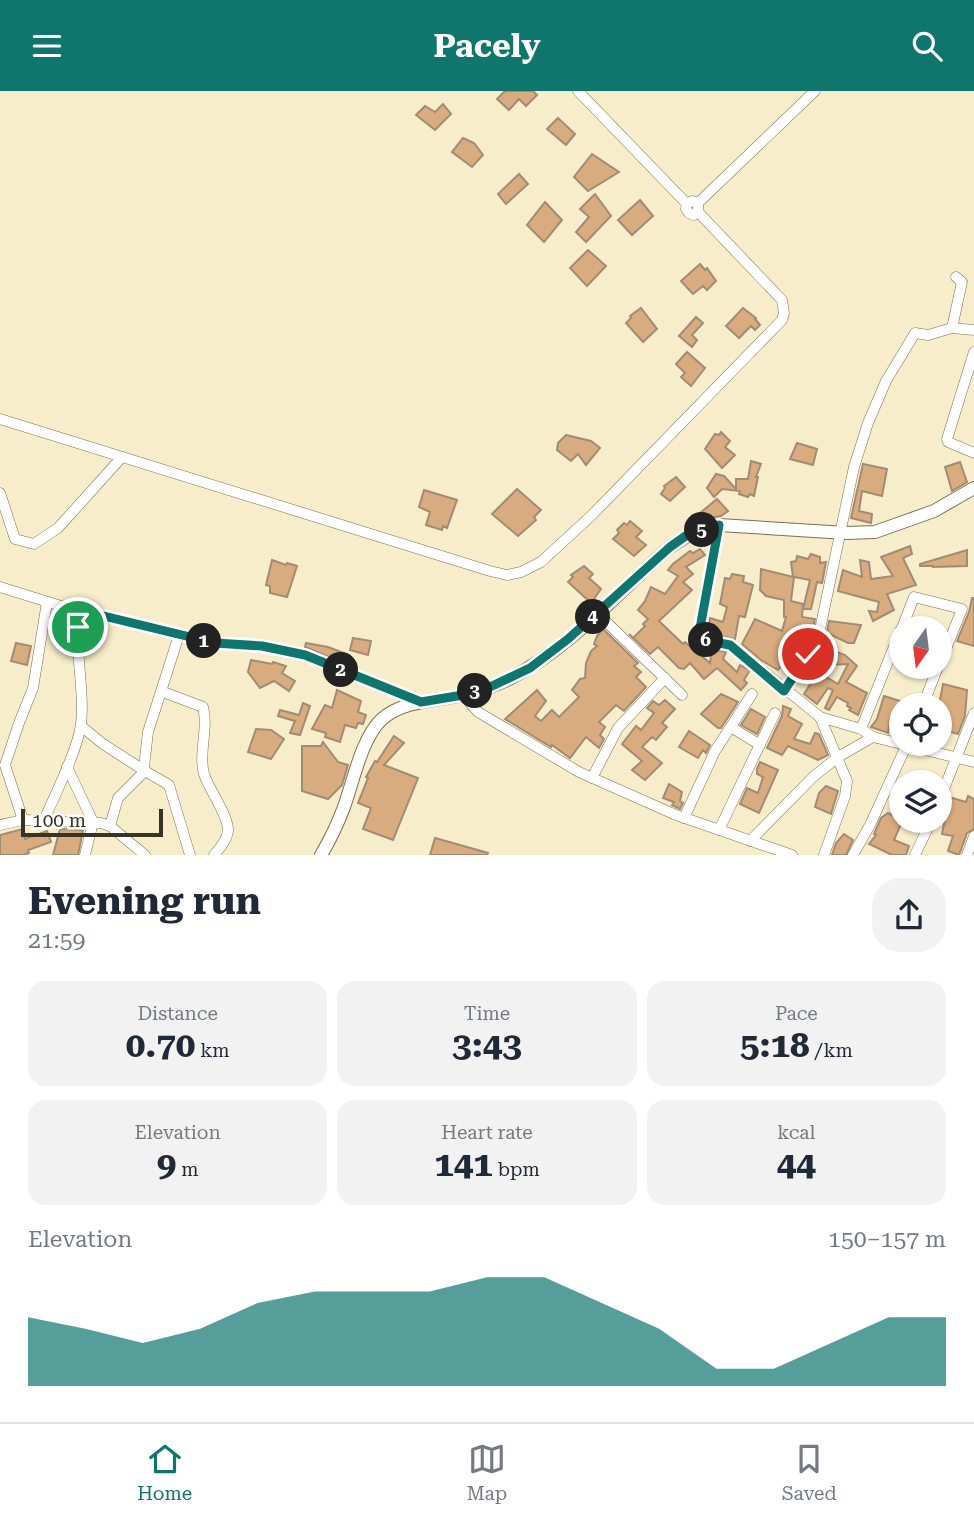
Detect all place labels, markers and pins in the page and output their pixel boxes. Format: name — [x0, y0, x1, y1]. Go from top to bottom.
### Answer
pin: 5 — [684, 513, 720, 548]
pin — [48, 597, 108, 657]
pin: 4 — [576, 599, 610, 635]
pin: 1 — [186, 623, 222, 659]
pin: 6 — [688, 623, 724, 657]
pin — [778, 624, 838, 684]
pin: 2 — [324, 653, 358, 687]
pin: 3 — [458, 673, 492, 709]

